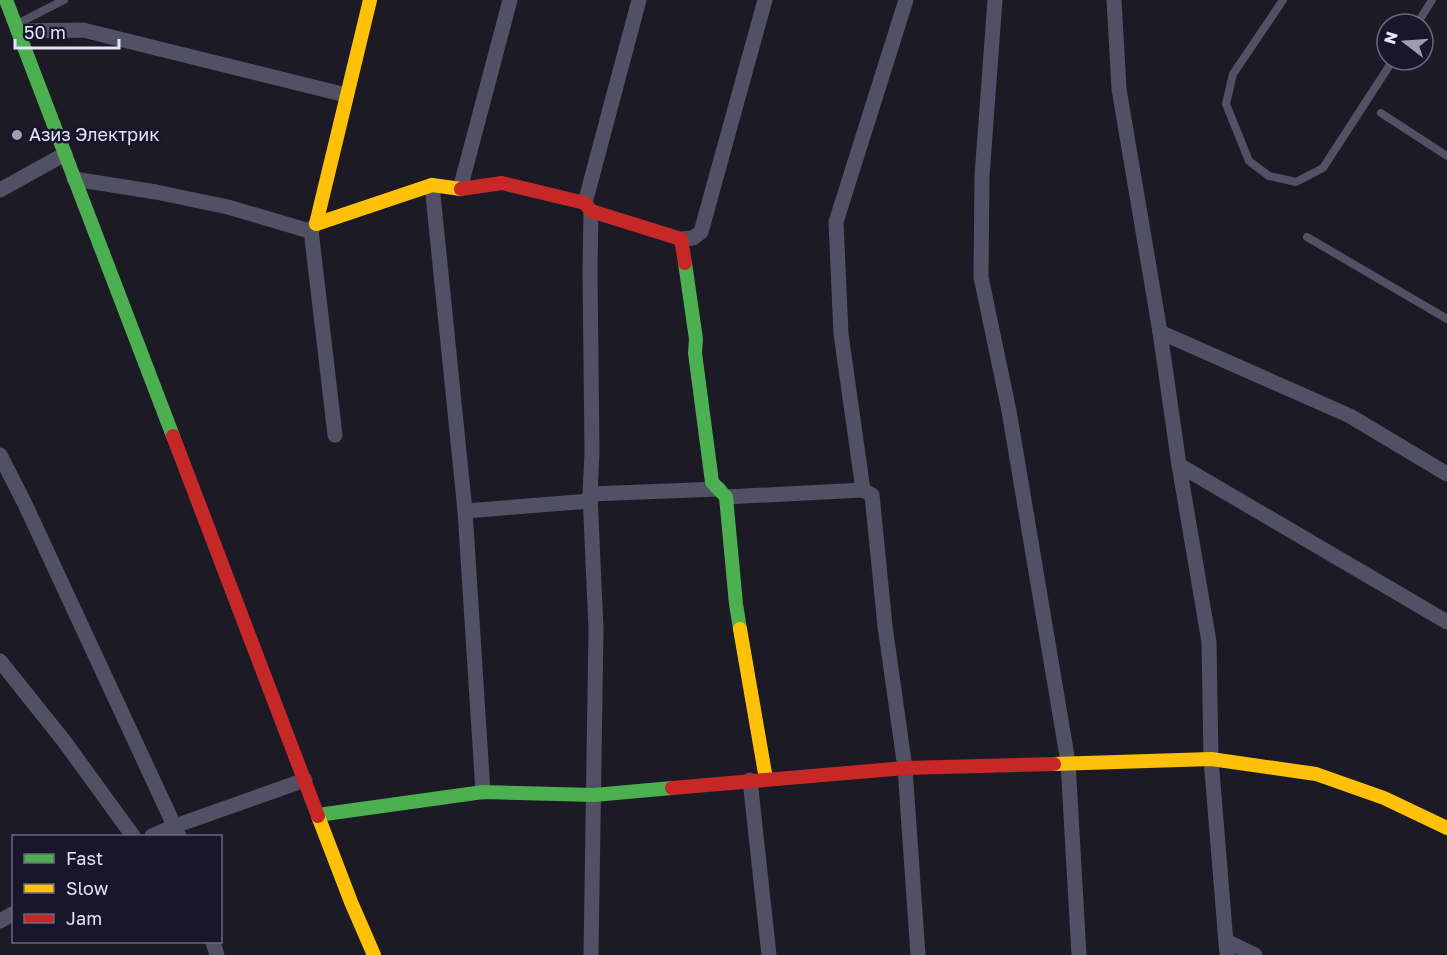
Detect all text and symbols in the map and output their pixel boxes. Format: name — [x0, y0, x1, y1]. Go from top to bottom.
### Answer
scale bar — [15, 12, 118, 50]
north arrow — [1375, 12, 1435, 72]
text: 50 m — [24, 21, 66, 43]
text: N — [1379, 29, 1402, 46]
place label: Азиз Электрик — [29, 123, 160, 145]
marker: Азиз Электрик — [10, 128, 24, 142]
legend — [12, 835, 222, 943]
text: Fast — [66, 847, 103, 869]
text: Slow — [66, 877, 109, 899]
text: Jam — [66, 907, 102, 929]

